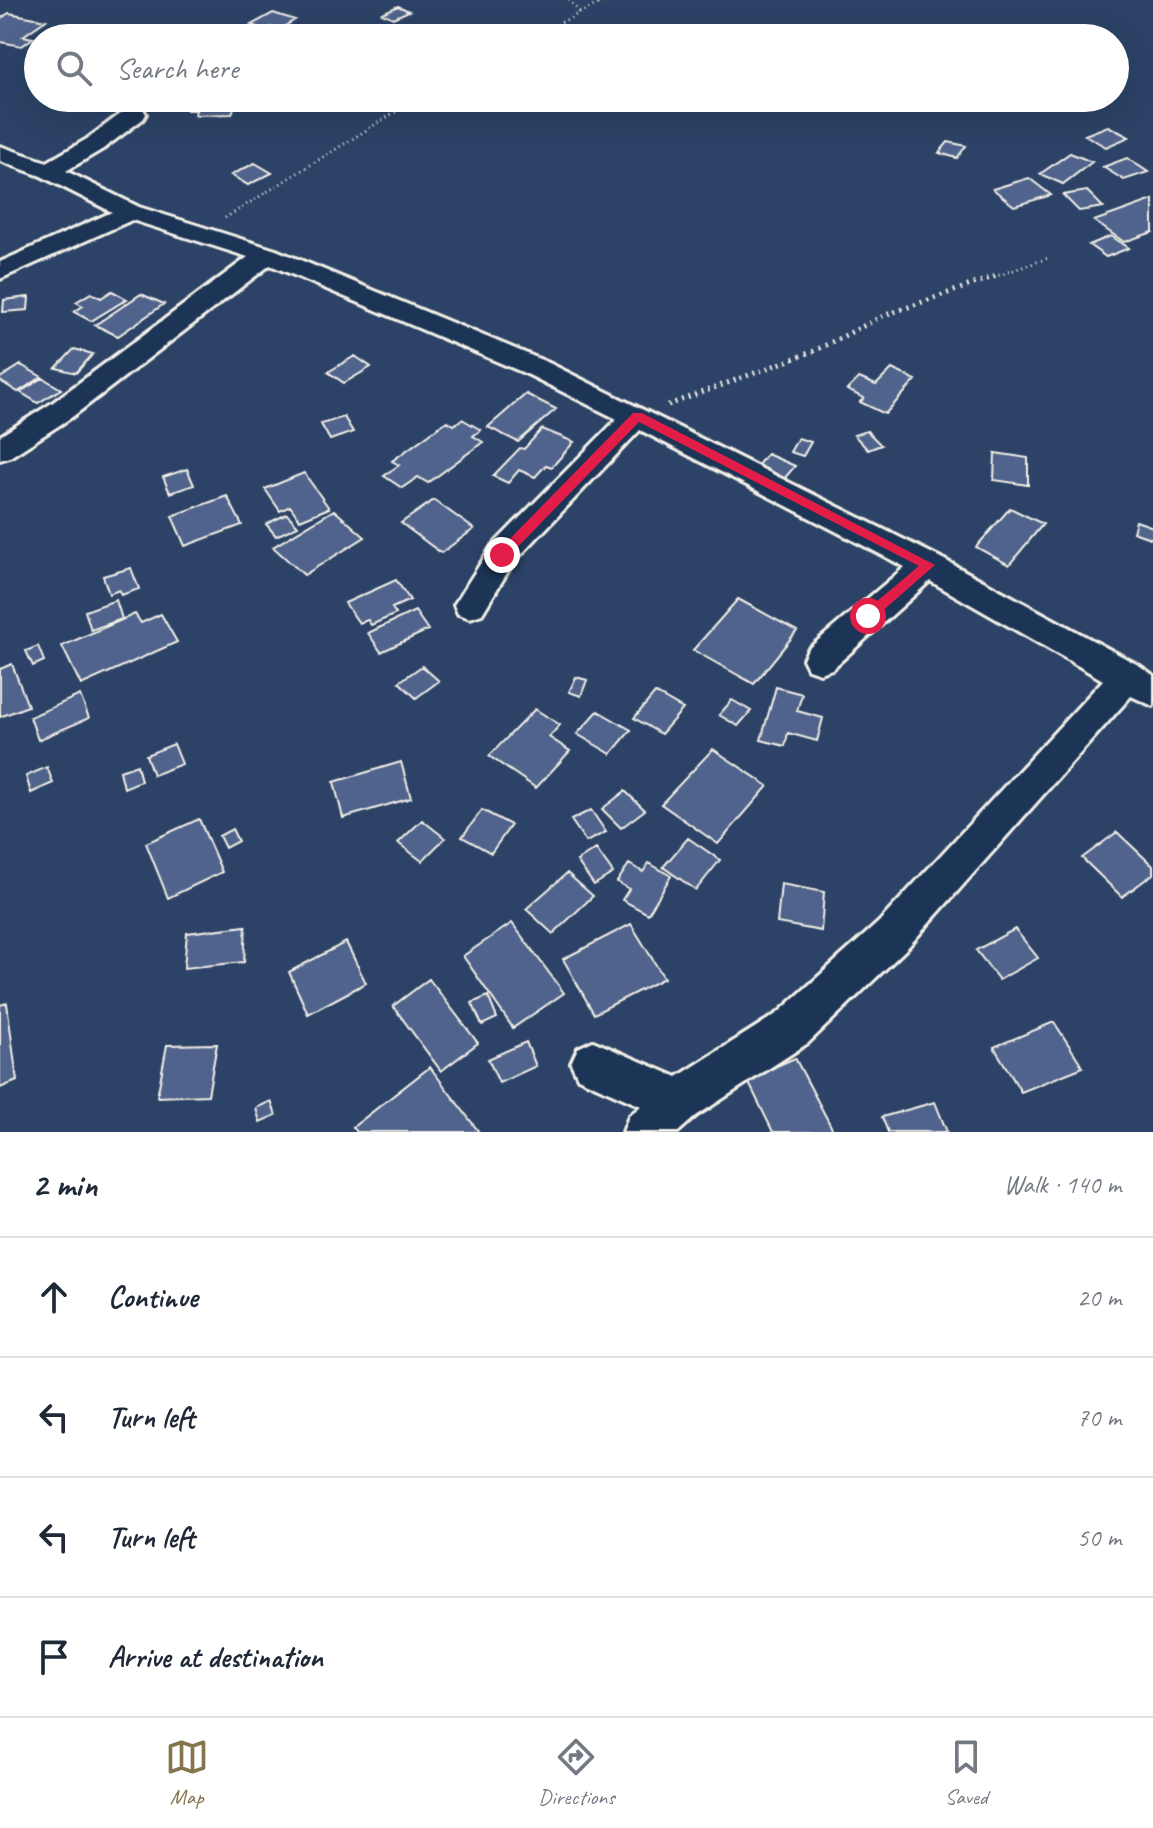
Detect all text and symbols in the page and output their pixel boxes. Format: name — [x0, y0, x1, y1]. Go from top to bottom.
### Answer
search box — [24, 24, 1129, 112]
icon: search — [52, 46, 96, 90]
text: Search here — [116, 49, 238, 87]
route end — [484, 537, 520, 573]
route start — [850, 598, 886, 634]
text: 2 min — [32, 1163, 97, 1206]
text: Walk · 140 m — [1004, 1168, 1121, 1201]
icon: ahead — [32, 1275, 76, 1319]
text: Continue — [108, 1278, 198, 1316]
text: 20 m — [1077, 1281, 1121, 1314]
icon: left — [32, 1395, 76, 1439]
text: Turn left — [108, 1398, 195, 1436]
text: 70 m — [1077, 1401, 1121, 1434]
icon: left — [32, 1515, 76, 1559]
text: Turn left — [108, 1518, 195, 1556]
text: 50 m — [1077, 1521, 1121, 1554]
icon: arrive — [32, 1635, 76, 1679]
text: Arrive at destination — [108, 1638, 323, 1676]
tab: Map — [165, 1735, 209, 1811]
tab: Directions — [538, 1735, 615, 1811]
tab: Saved — [944, 1735, 988, 1811]

